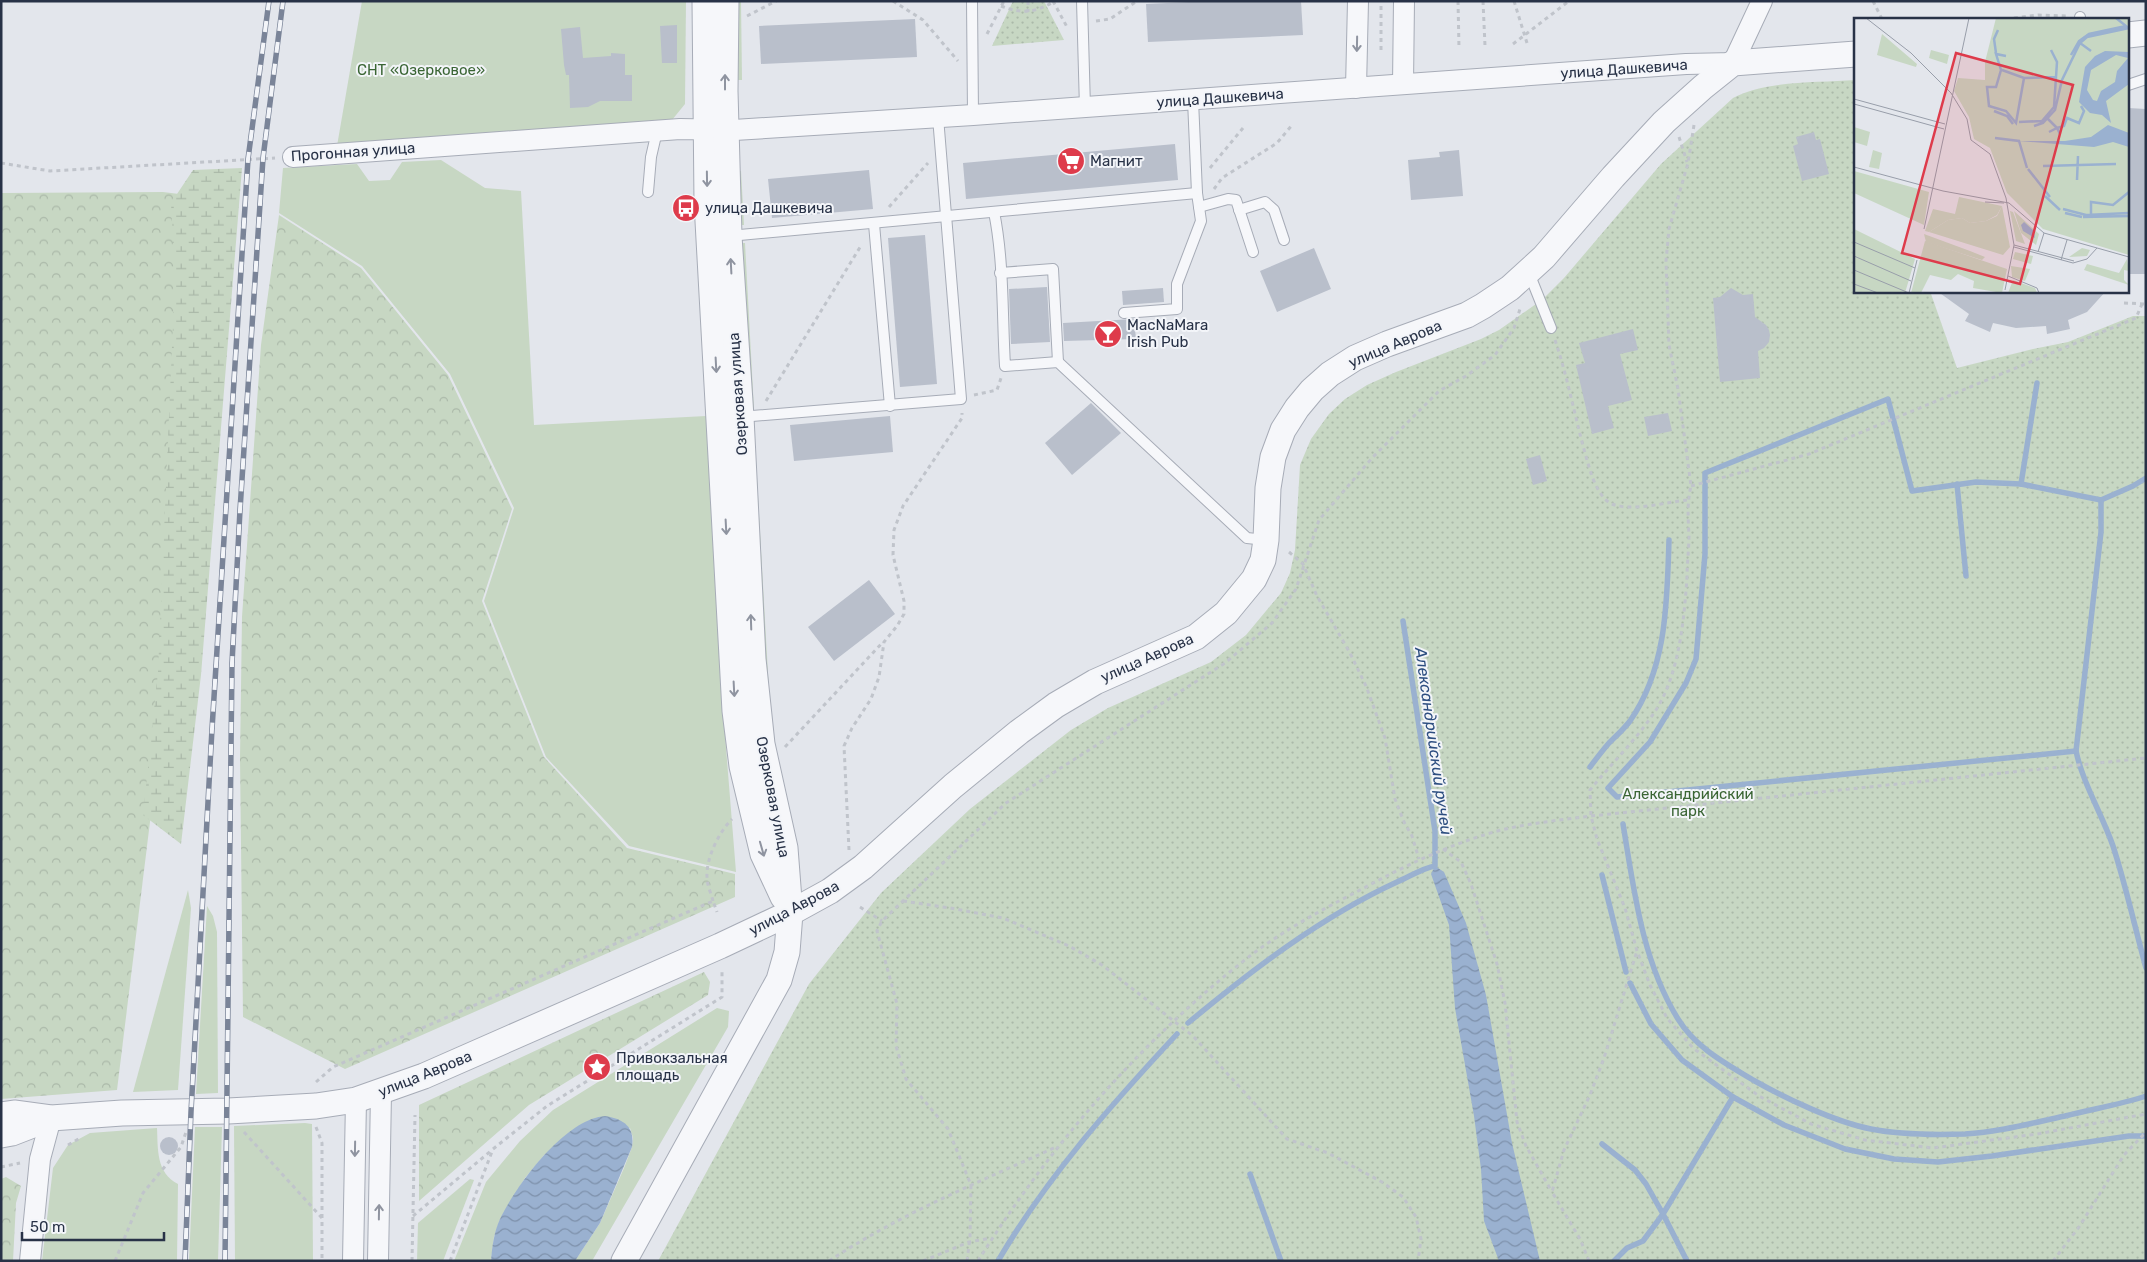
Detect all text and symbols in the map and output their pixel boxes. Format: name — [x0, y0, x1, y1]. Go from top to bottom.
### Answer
inset map — [1854, 18, 2130, 292]
one-way arrow — [1352, 36, 1362, 52]
street label: улица Дашкевича — [1560, 56, 1688, 82]
park label: СНТ «Озерковое» — [357, 61, 485, 79]
one-way arrow — [720, 74, 730, 90]
street label: улица Дашкевича — [1156, 85, 1284, 111]
street label: Прогонная улица — [290, 139, 416, 165]
supermarket icon: Магнит — [1056, 146, 1086, 176]
place label: Магнит — [1090, 152, 1143, 170]
one-way arrow — [702, 170, 712, 187]
bus stop icon: улица Дашкевича — [671, 193, 701, 223]
place label: улица Дашкевича — [705, 199, 833, 217]
one-way arrow — [726, 258, 735, 274]
place label: MacNaMara Irish Pub — [1127, 316, 1208, 351]
street label: улица Аврова — [1346, 316, 1444, 372]
bar icon: MacNaMara Irish Pub — [1093, 319, 1123, 349]
street label: Озерковая улица — [725, 332, 751, 456]
one-way arrow — [712, 356, 721, 372]
one-way arrow — [722, 518, 731, 534]
one-way arrow — [746, 615, 755, 631]
street label: улица Аврова — [1098, 630, 1196, 686]
water label: Александрийский ручей — [1411, 645, 1456, 836]
one-way arrow — [730, 681, 739, 697]
street label: Озерковая улица — [752, 735, 794, 859]
park label: Александрийский парк — [1622, 785, 1754, 820]
one-way arrow — [758, 840, 768, 856]
street label: улица Аврова — [746, 877, 842, 939]
street label: улица Аврова — [375, 1047, 475, 1101]
place label: Привокзальная площадь — [616, 1049, 728, 1084]
place icon: Привокзальная площадь — [582, 1052, 612, 1082]
one-way arrow — [350, 1140, 360, 1157]
one-way arrow — [374, 1204, 384, 1220]
scale bar — [22, 1210, 165, 1242]
text: 50 m — [30, 1218, 65, 1236]

